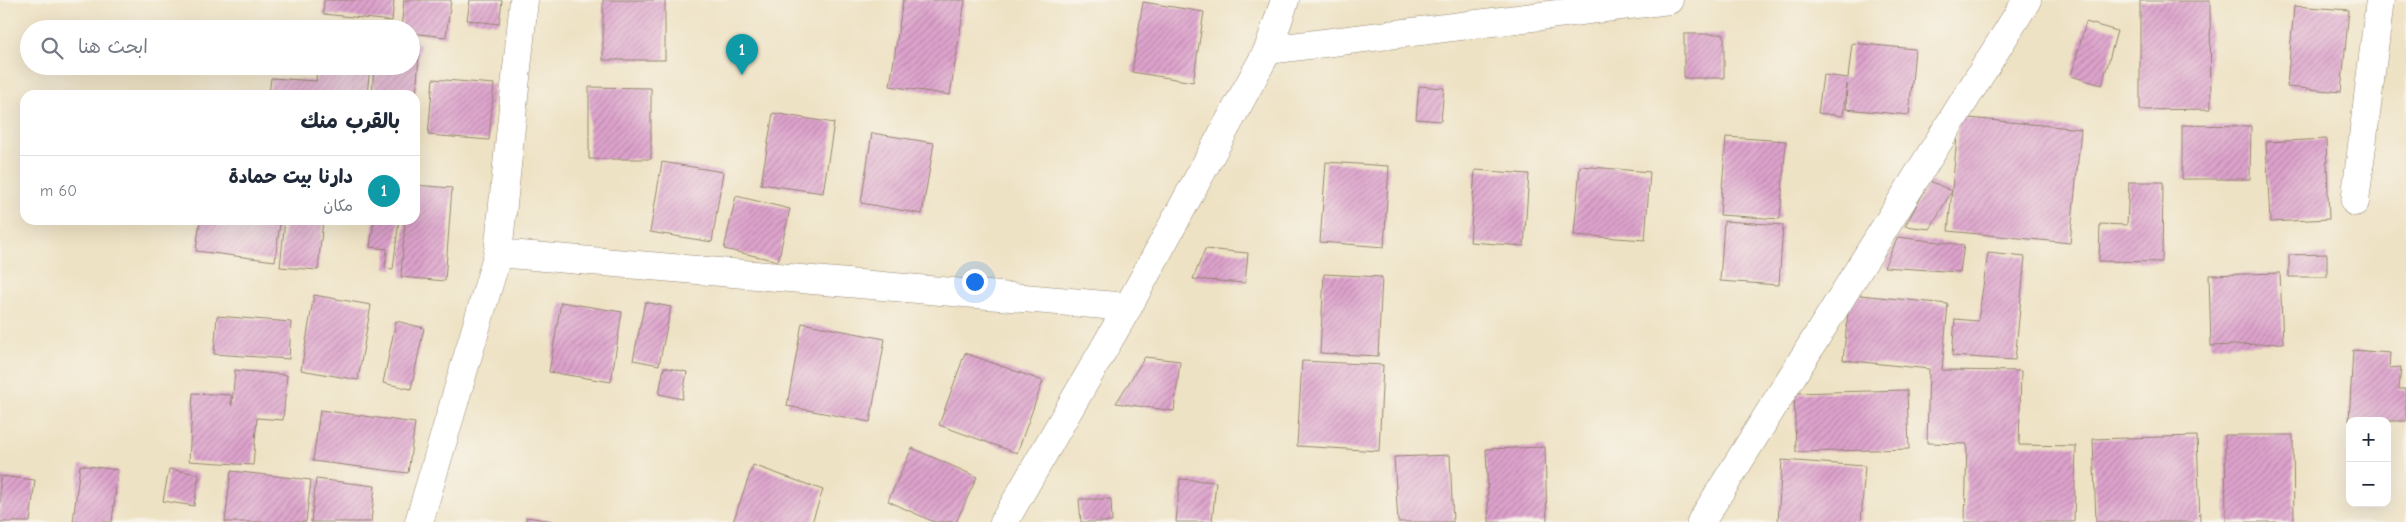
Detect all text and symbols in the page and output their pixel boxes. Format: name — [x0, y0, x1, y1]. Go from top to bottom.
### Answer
search box — [20, 20, 420, 75]
icon: search — [38, 34, 66, 62]
pin: 1 — [726, 34, 758, 75]
text: ابحث هنا — [78, 36, 148, 58]
text: بالقرب منك — [300, 109, 400, 133]
text: دارنا بيت حمادة — [229, 166, 353, 188]
text: 60 m — [40, 182, 77, 200]
text: 1 — [381, 182, 387, 200]
text: مكان — [323, 197, 353, 215]
your location — [962, 269, 988, 295]
map controls — [2346, 417, 2391, 507]
button: + — [2346, 417, 2391, 462]
button: − — [2346, 462, 2391, 507]

